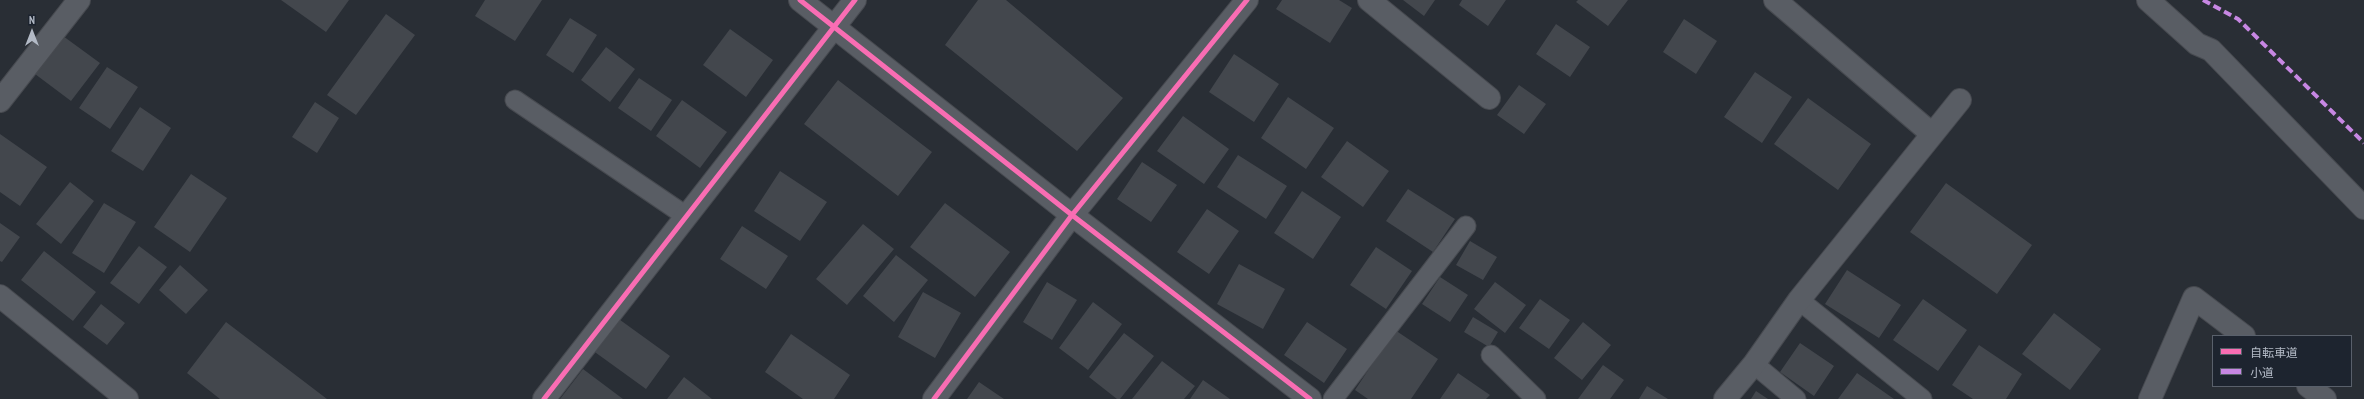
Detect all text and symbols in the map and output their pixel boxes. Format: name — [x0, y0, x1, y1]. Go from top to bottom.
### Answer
north arrow — [12, 12, 52, 52]
text: N — [29, 13, 35, 27]
legend — [2212, 335, 2352, 387]
text: 自転車道 — [2250, 345, 2298, 360]
text: 小道 — [2250, 365, 2274, 380]

